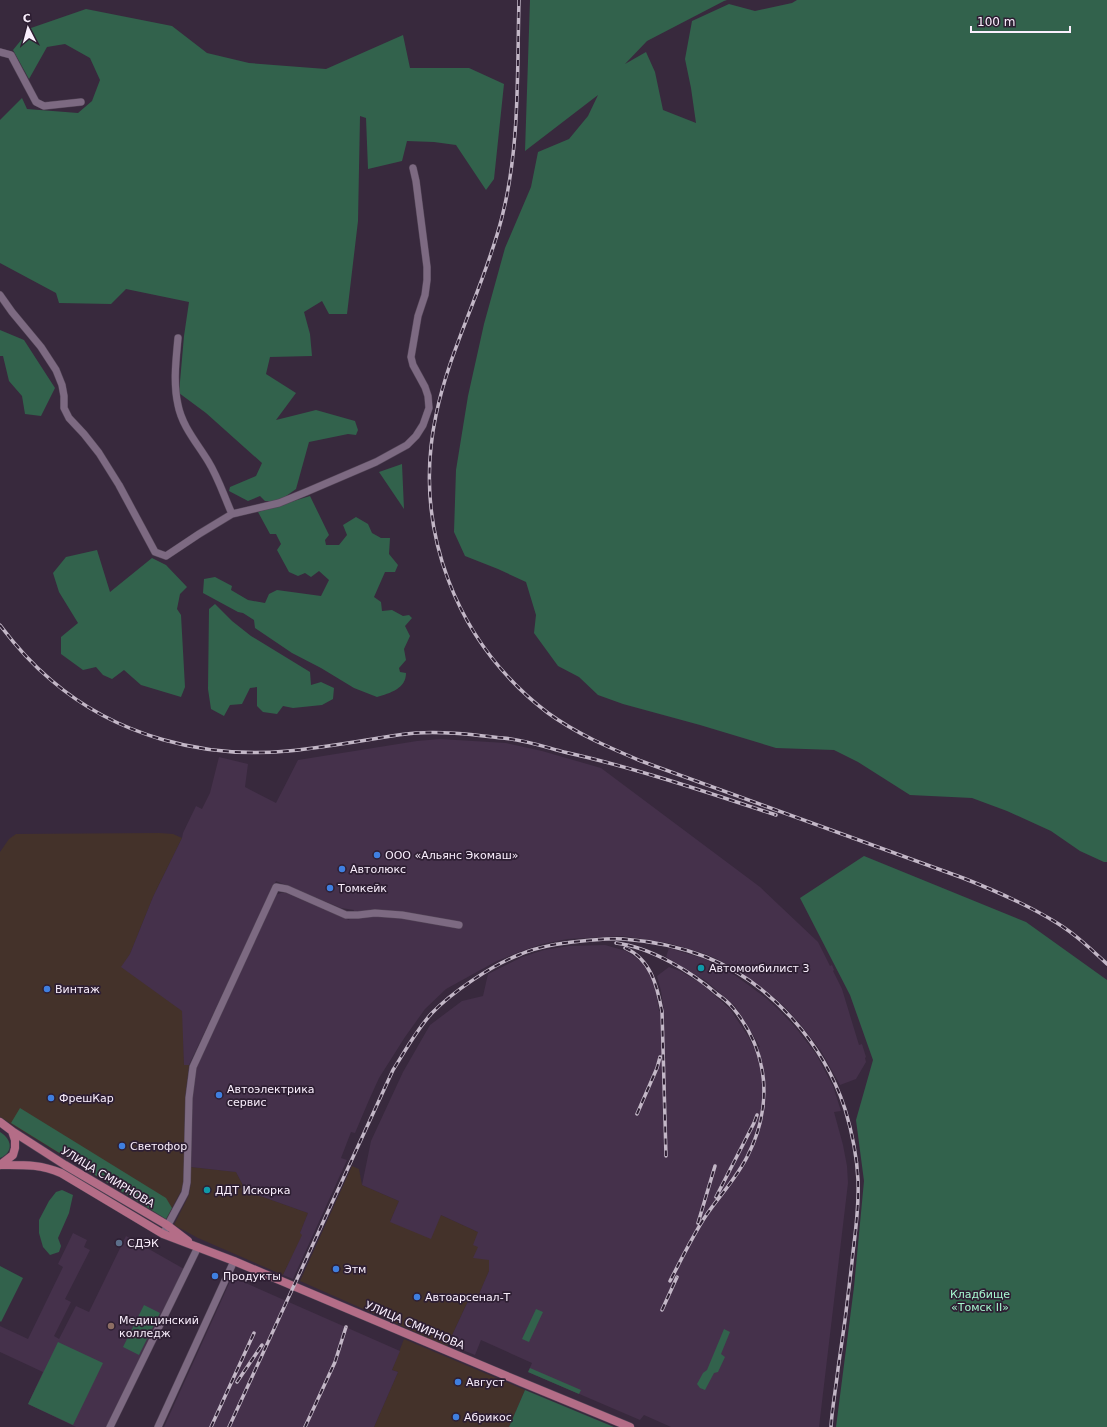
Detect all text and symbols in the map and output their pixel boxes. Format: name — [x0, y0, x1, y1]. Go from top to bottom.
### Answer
north arrow — [8, 8, 48, 48]
scale bar — [971, 8, 1070, 34]
text: С — [22, 12, 32, 25]
text: 100 m — [977, 15, 1015, 29]
place label: ООО «Альянс Экомаш» — [385, 849, 518, 862]
marker: ООО «Альянс Экомаш» — [372, 850, 382, 860]
place label: Автолюкс — [350, 863, 406, 876]
marker: Автолюкс — [337, 864, 347, 874]
place label: Томкейк — [337, 882, 387, 895]
marker: Томкейк — [325, 883, 335, 893]
place label: Автомоибилист 3 — [709, 962, 809, 975]
marker: Автомоибилист 3 — [696, 963, 706, 973]
place label: Винтаж — [55, 983, 100, 996]
marker: Винтаж — [42, 984, 52, 994]
place label: Автоэлектрика сервис — [227, 1083, 315, 1109]
marker: Автоэлектрика сервис — [214, 1090, 224, 1100]
place label: ФрешКар — [59, 1092, 114, 1105]
marker: ФрешКар — [46, 1093, 56, 1103]
place label: Светофор — [130, 1140, 187, 1153]
marker: Светофор — [117, 1141, 127, 1151]
street label: УЛИЦА СМИРНОВА — [59, 1144, 157, 1211]
place label: ДДТ Искорка — [215, 1184, 290, 1197]
marker: ДДТ Искорка — [202, 1185, 212, 1195]
place label: СДЭК — [127, 1237, 159, 1250]
marker: СДЭК — [114, 1238, 124, 1248]
place label: Этм — [344, 1263, 366, 1276]
marker: Этм — [331, 1264, 341, 1274]
place label: Продукты — [223, 1270, 281, 1283]
marker: Продукты — [210, 1271, 220, 1281]
park label: Кладбище «Томск II» — [950, 1288, 1010, 1314]
place label: Автоарсенал-Т — [425, 1291, 511, 1304]
marker: Автоарсенал-Т — [412, 1292, 422, 1302]
street label: УЛИЦА СМИРНОВА — [363, 1299, 467, 1352]
place label: Медицинский колледж — [119, 1314, 199, 1340]
marker: Медицинский колледж — [106, 1321, 116, 1331]
place label: Август — [466, 1376, 505, 1389]
marker: Август — [453, 1377, 463, 1387]
place label: Абрикос — [464, 1411, 512, 1424]
marker: Абрикос — [451, 1412, 461, 1422]

